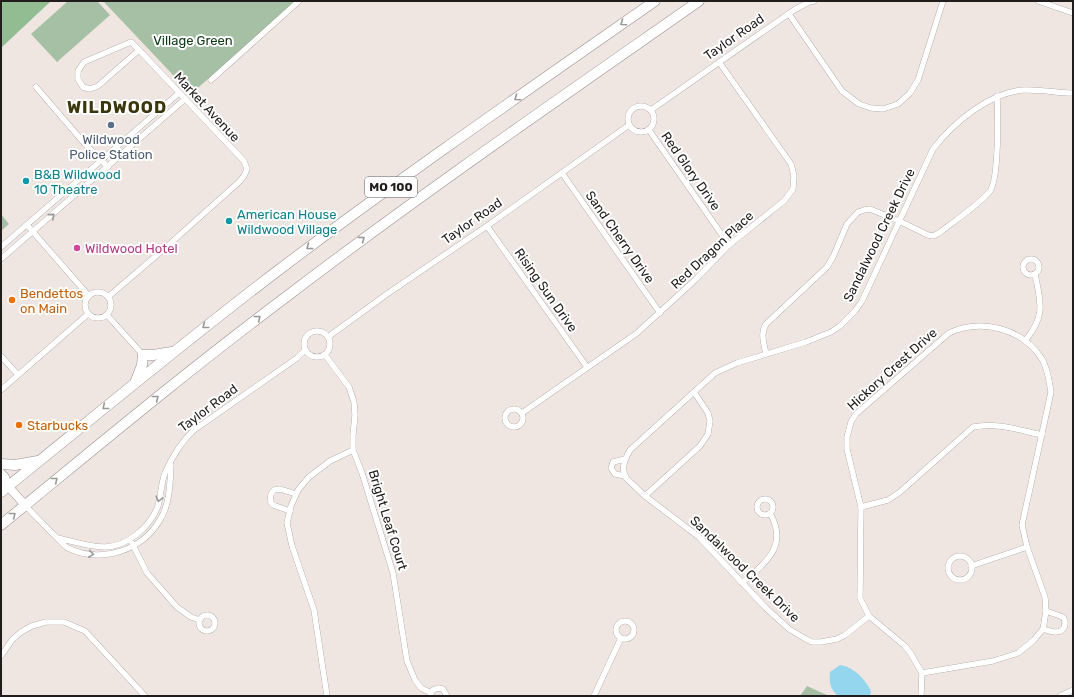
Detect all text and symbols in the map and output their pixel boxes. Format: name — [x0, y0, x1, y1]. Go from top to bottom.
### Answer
street label: Taylor Road — [701, 11, 767, 63]
one-way arrow — [620, 18, 627, 26]
park label: Village Green — [153, 33, 233, 49]
street label: Market Avenue — [171, 69, 243, 145]
one-way arrow — [514, 93, 521, 100]
district label: WILDWOOD — [67, 97, 167, 117]
marker: Wildwood Police Station — [106, 120, 116, 130]
street label: Red Glory Drive — [658, 129, 724, 213]
place label: Wildwood Police Station — [69, 132, 153, 162]
street label: Sandalwood Creek Drive — [840, 166, 918, 304]
place label: B&B Wildwood 10 Theatre — [34, 167, 121, 197]
marker: B&B Wildwood 10 Theatre — [21, 176, 31, 186]
road number: MO 100 — [365, 177, 417, 197]
street label: Sand Cherry Drive — [583, 188, 657, 286]
street label: Taylor Road — [439, 195, 505, 247]
place label: American House Wildwood Village — [237, 207, 337, 238]
street label: Red Dragon Place — [668, 208, 757, 293]
one-way arrow — [47, 213, 55, 220]
marker: American House Wildwood Village — [224, 216, 234, 226]
one-way arrow — [357, 237, 364, 244]
place label: Wildwood Hotel — [85, 241, 178, 256]
one-way arrow — [306, 242, 313, 249]
marker: Wildwood Hotel — [72, 243, 82, 253]
street label: Rising Sun Drive — [511, 245, 580, 335]
place label: Bendettos on Main — [20, 286, 83, 316]
marker: Bendettos on Main — [7, 295, 17, 305]
one-way arrow — [253, 315, 260, 322]
one-way arrow — [203, 322, 210, 329]
street label: Hickory Crest Drive — [844, 325, 940, 413]
street label: Taylor Road — [176, 381, 240, 435]
one-way arrow — [151, 396, 158, 403]
one-way arrow — [102, 403, 110, 410]
place label: Starbucks — [27, 418, 89, 433]
marker: Starbucks — [14, 420, 24, 430]
street label: Bright Leaf Court — [365, 468, 410, 572]
one-way arrow — [51, 478, 58, 485]
one-way arrow — [156, 496, 164, 503]
one-way arrow — [8, 512, 16, 519]
street label: Sandalwood Creek Drive — [687, 513, 803, 625]
one-way arrow — [88, 549, 94, 558]

